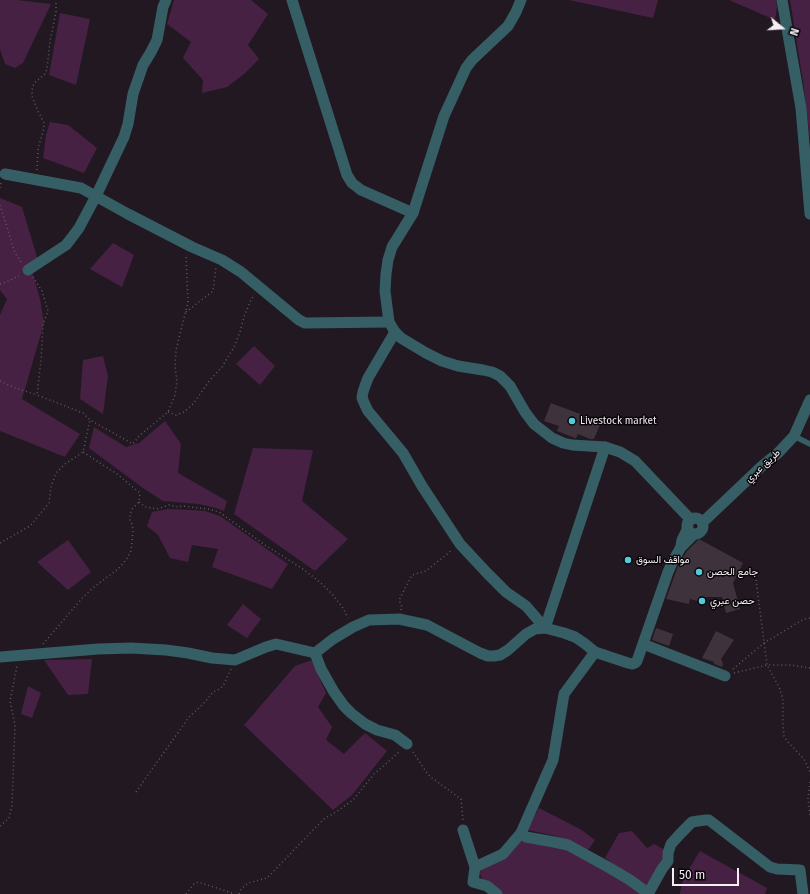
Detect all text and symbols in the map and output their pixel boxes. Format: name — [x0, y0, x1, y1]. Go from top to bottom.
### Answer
north arrow — [762, 8, 802, 48]
text: N — [787, 26, 801, 37]
place label: Livestock market — [580, 415, 657, 427]
marker: Livestock market — [567, 416, 577, 426]
street label: طريق عبري — [743, 447, 783, 485]
place label: مواقف السوق — [636, 554, 690, 566]
marker: مواقف السوق — [623, 555, 633, 565]
place label: جامع الحصن — [707, 566, 758, 578]
marker: جامع الحصن — [694, 567, 704, 577]
place label: حصن عبري — [710, 595, 755, 607]
marker: حصن عبري — [697, 596, 707, 606]
scale bar — [674, 860, 741, 886]
text: 50 m — [679, 868, 705, 882]

